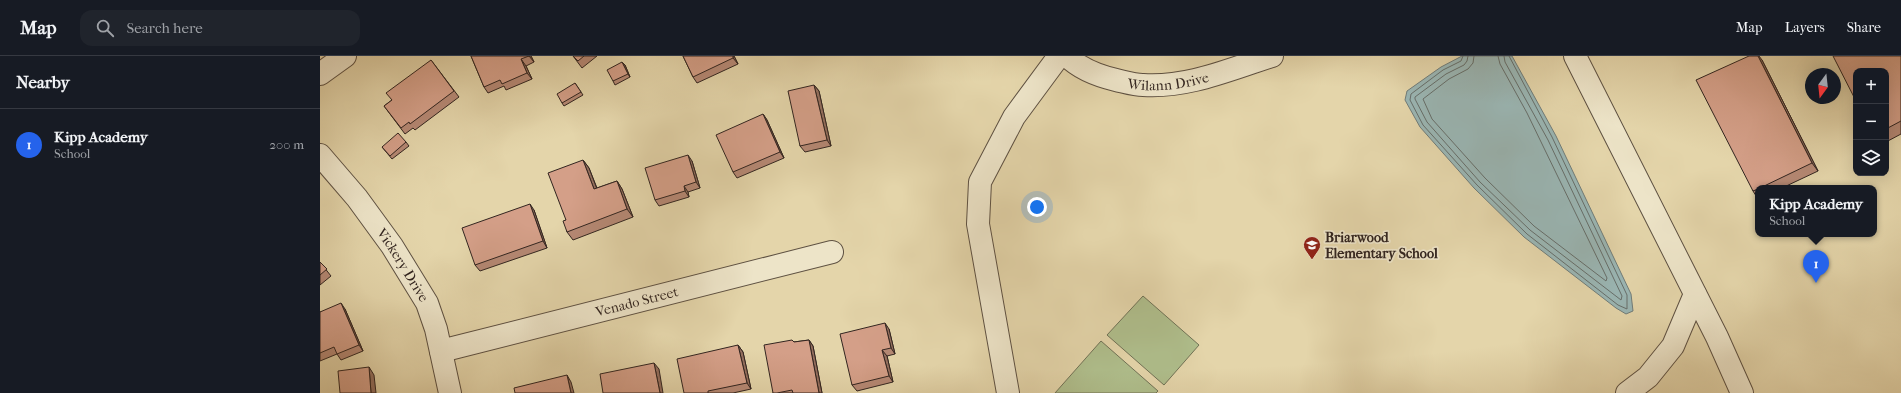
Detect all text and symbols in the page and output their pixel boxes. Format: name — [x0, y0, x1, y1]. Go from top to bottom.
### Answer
search box — [80, 10, 360, 46]
text: Map — [20, 17, 56, 39]
icon: search — [94, 17, 116, 39]
text: Search here — [126, 19, 203, 37]
text: Map — [1736, 19, 1763, 36]
text: Layers — [1785, 19, 1825, 36]
text: Share — [1847, 19, 1881, 36]
street label: Wilann Drive — [1125, 68, 1211, 94]
north arrow — [1805, 68, 1841, 104]
map controls — [1853, 68, 1889, 176]
button: + — [1853, 68, 1889, 104]
text: Nearby — [16, 72, 70, 92]
button: − — [1853, 104, 1889, 140]
text: Kipp Academy — [54, 128, 148, 146]
text: 1 — [27, 137, 31, 152]
text: 200 m — [269, 137, 304, 152]
button: layers — [1853, 140, 1889, 176]
text: School — [54, 146, 90, 161]
popup — [1755, 185, 1877, 237]
text: Kipp Academy — [1769, 195, 1863, 213]
your location — [1027, 197, 1047, 217]
text: School — [1769, 213, 1805, 228]
street label: Vickery Drive — [373, 224, 433, 305]
place label: Briarwood Elementary School — [1325, 229, 1438, 262]
school or university icon: Briarwood Elementary School — [1302, 235, 1322, 260]
pin: 1 — [1803, 250, 1829, 283]
street label: Venado Street — [593, 283, 680, 320]

